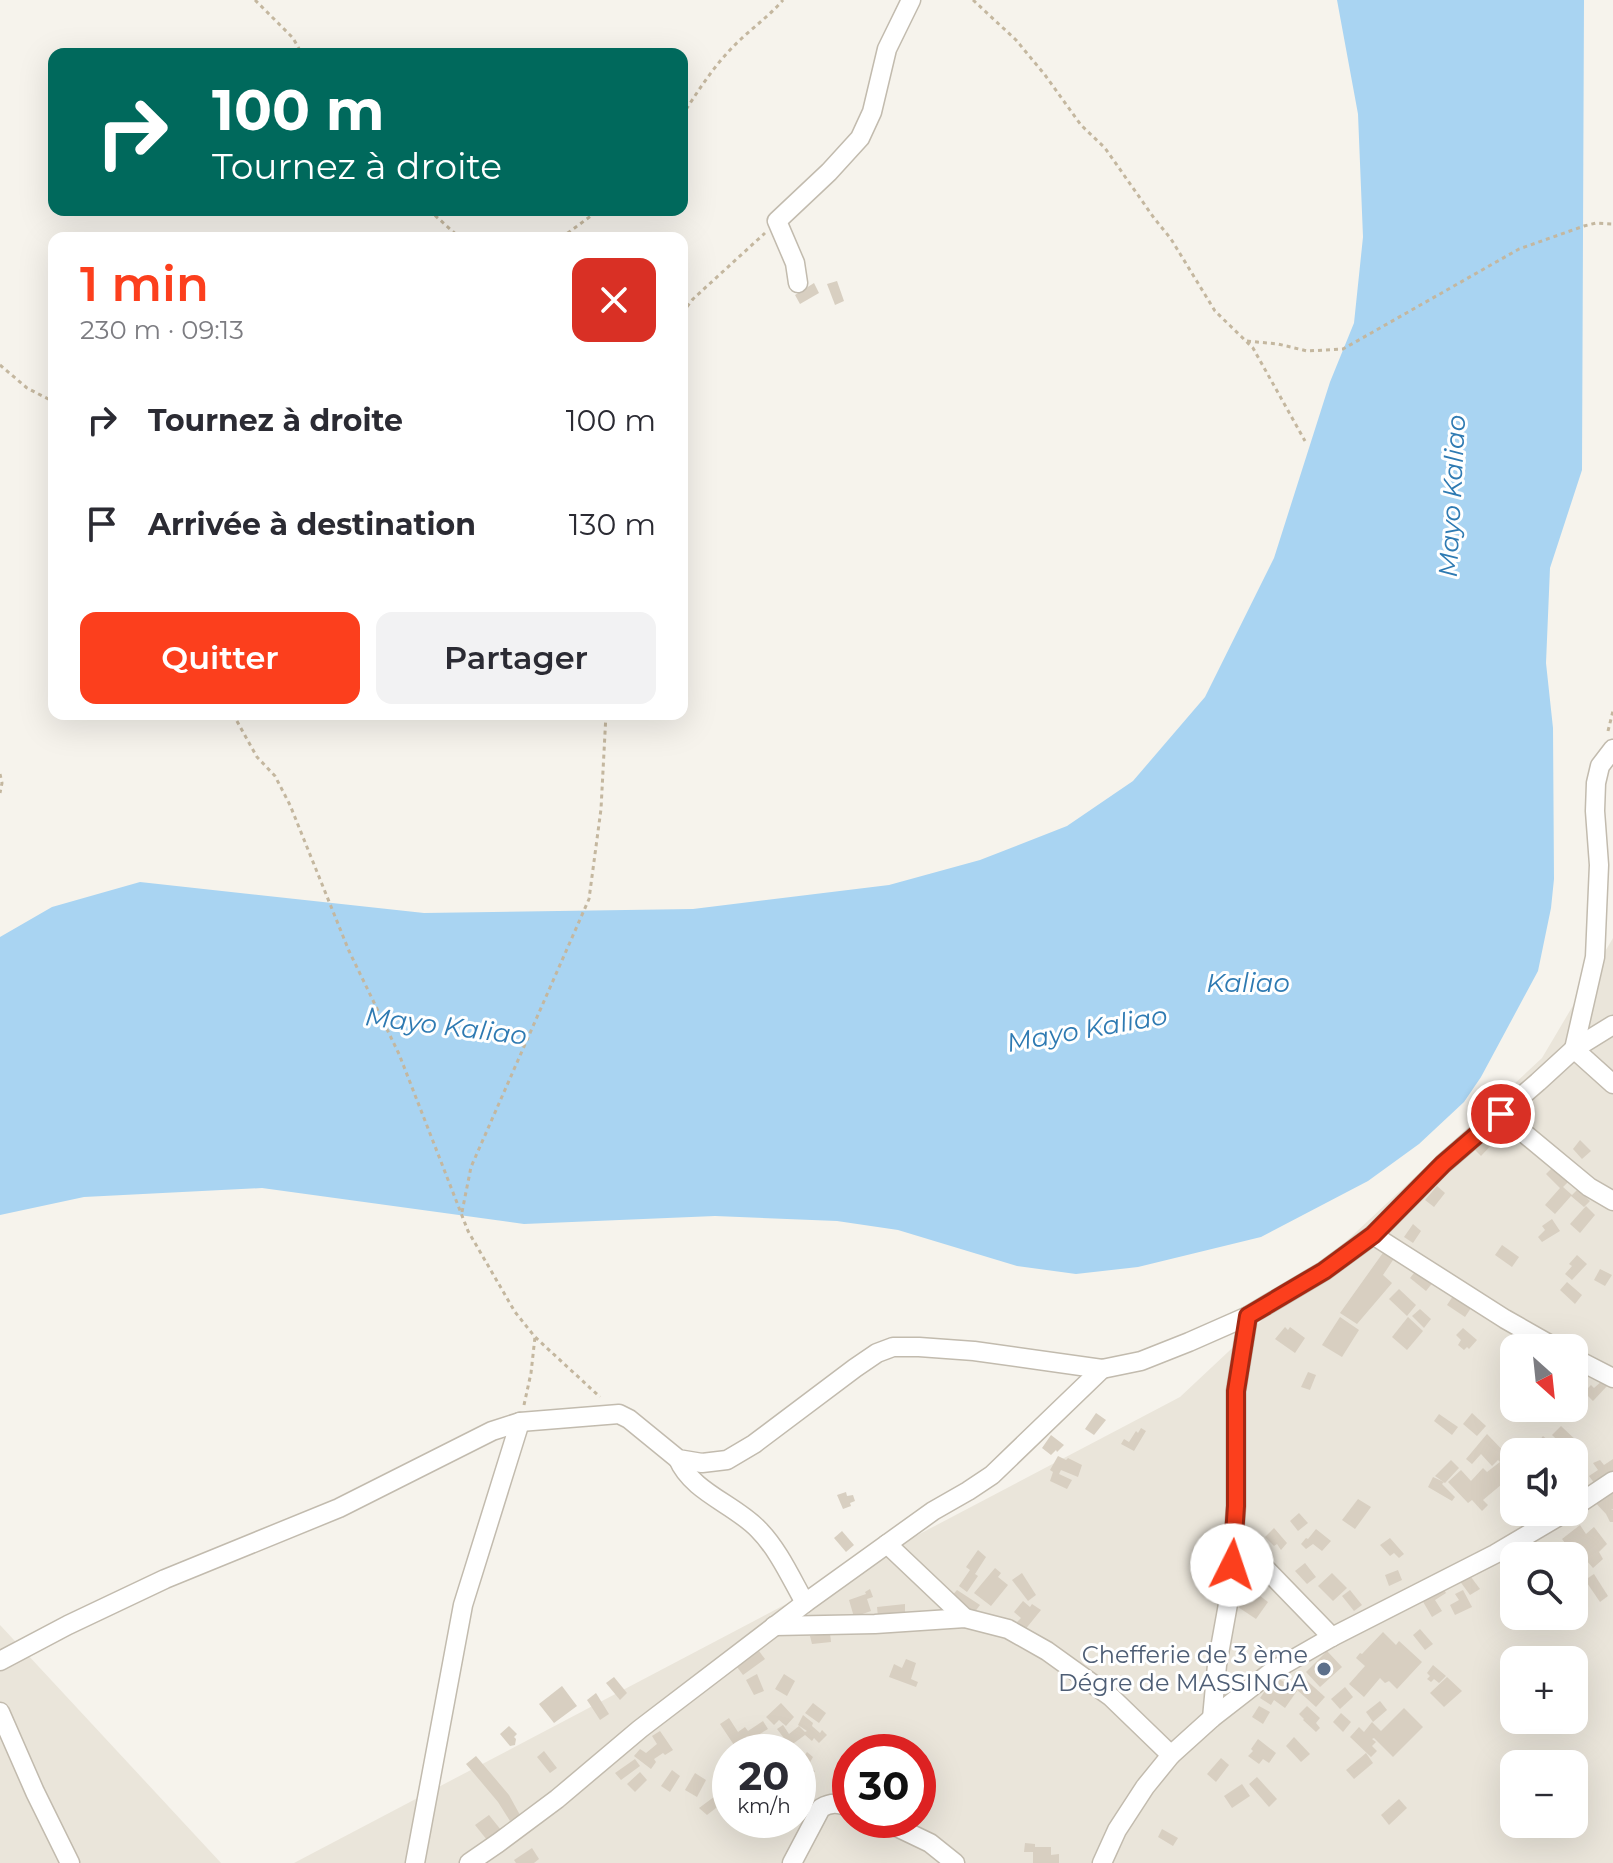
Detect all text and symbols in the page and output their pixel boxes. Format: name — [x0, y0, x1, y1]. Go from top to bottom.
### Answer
text: 100 m — [212, 76, 385, 144]
icon: right — [80, 80, 184, 184]
text: Tournez à droite — [212, 144, 502, 188]
text: 1 min — [80, 255, 209, 313]
button: close — [572, 258, 656, 342]
text: 230 m · 09:13 — [80, 314, 244, 346]
icon: right — [80, 398, 124, 442]
text: Tournez à droite — [148, 402, 403, 439]
text: 100 m — [566, 402, 656, 439]
water label: Mayo Kaliao — [1432, 414, 1472, 578]
icon: arrive — [80, 502, 124, 546]
text: Arrivée à destination — [148, 506, 476, 543]
text: 130 m — [569, 506, 656, 543]
button: Quitter — [80, 612, 360, 704]
button: Partager — [376, 612, 656, 704]
water label: Kaliao — [1206, 967, 1290, 999]
water label: Mayo Kaliao — [1004, 999, 1170, 1059]
water label: Mayo Kaliao — [363, 1000, 529, 1052]
pin — [1467, 1080, 1535, 1148]
icon: arrive — [1479, 1092, 1523, 1136]
north arrow — [1500, 1334, 1588, 1422]
map controls — [1500, 1334, 1588, 1838]
button: sound — [1500, 1438, 1588, 1526]
position arrow — [1190, 1523, 1274, 1607]
button: search — [1500, 1542, 1588, 1630]
place label: Chefferie de 3 ème Dégre de MASSINGA — [1058, 1640, 1309, 1697]
button: + — [1500, 1646, 1588, 1734]
marker: Chefferie de 3 ème Dégre de MASSINGA — [1315, 1660, 1333, 1678]
speed limit sign: 30 — [832, 1734, 936, 1838]
button: − — [1500, 1750, 1588, 1838]
text: 20 — [739, 1751, 789, 1800]
text: km/h — [737, 1794, 791, 1818]

